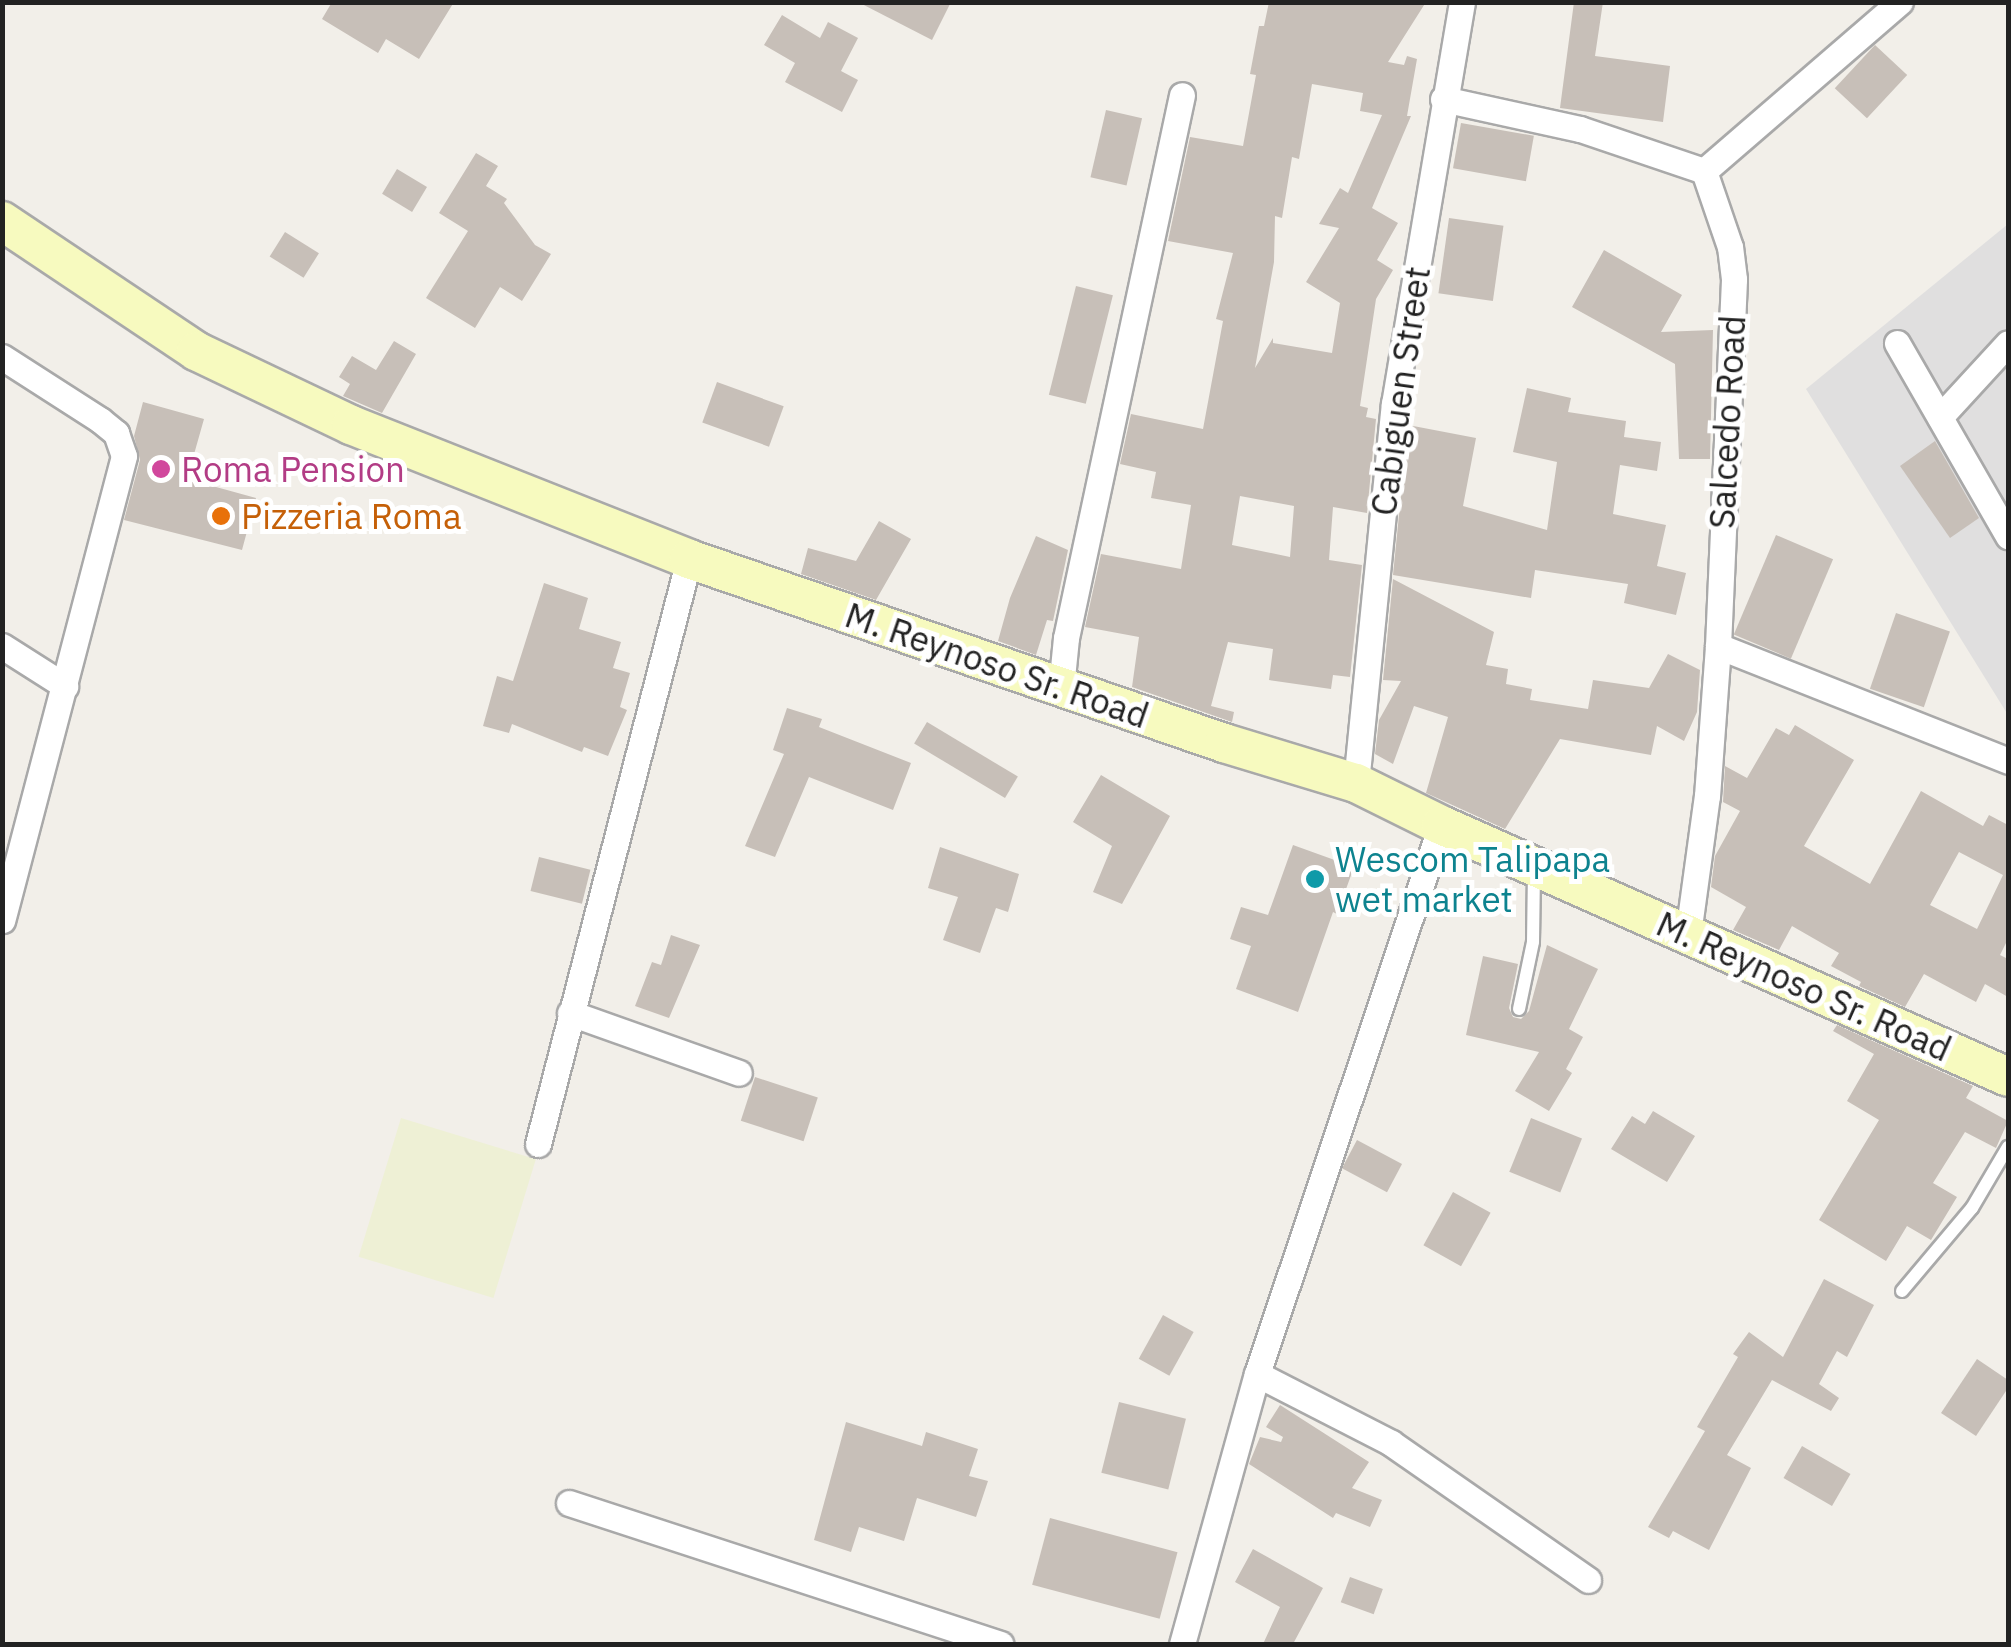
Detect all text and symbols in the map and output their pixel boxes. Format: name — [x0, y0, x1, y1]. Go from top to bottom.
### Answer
street label: Cabiguen Street — [1362, 264, 1438, 518]
street label: Salcedo Road — [1700, 314, 1754, 530]
place label: Roma Pension — [181, 448, 405, 490]
marker: Roma Pension — [150, 458, 172, 480]
place label: Pizzeria Roma — [241, 495, 462, 537]
marker: Pizzeria Roma — [210, 505, 232, 527]
street label: M. Reynoso Sr. Road — [840, 593, 1154, 737]
place label: Wescom Talipapa wet market — [1335, 838, 1610, 920]
marker: Wescom Talipapa wet market — [1304, 868, 1326, 890]
street label: M. Reynoso Sr. Road — [1650, 902, 1958, 1070]

